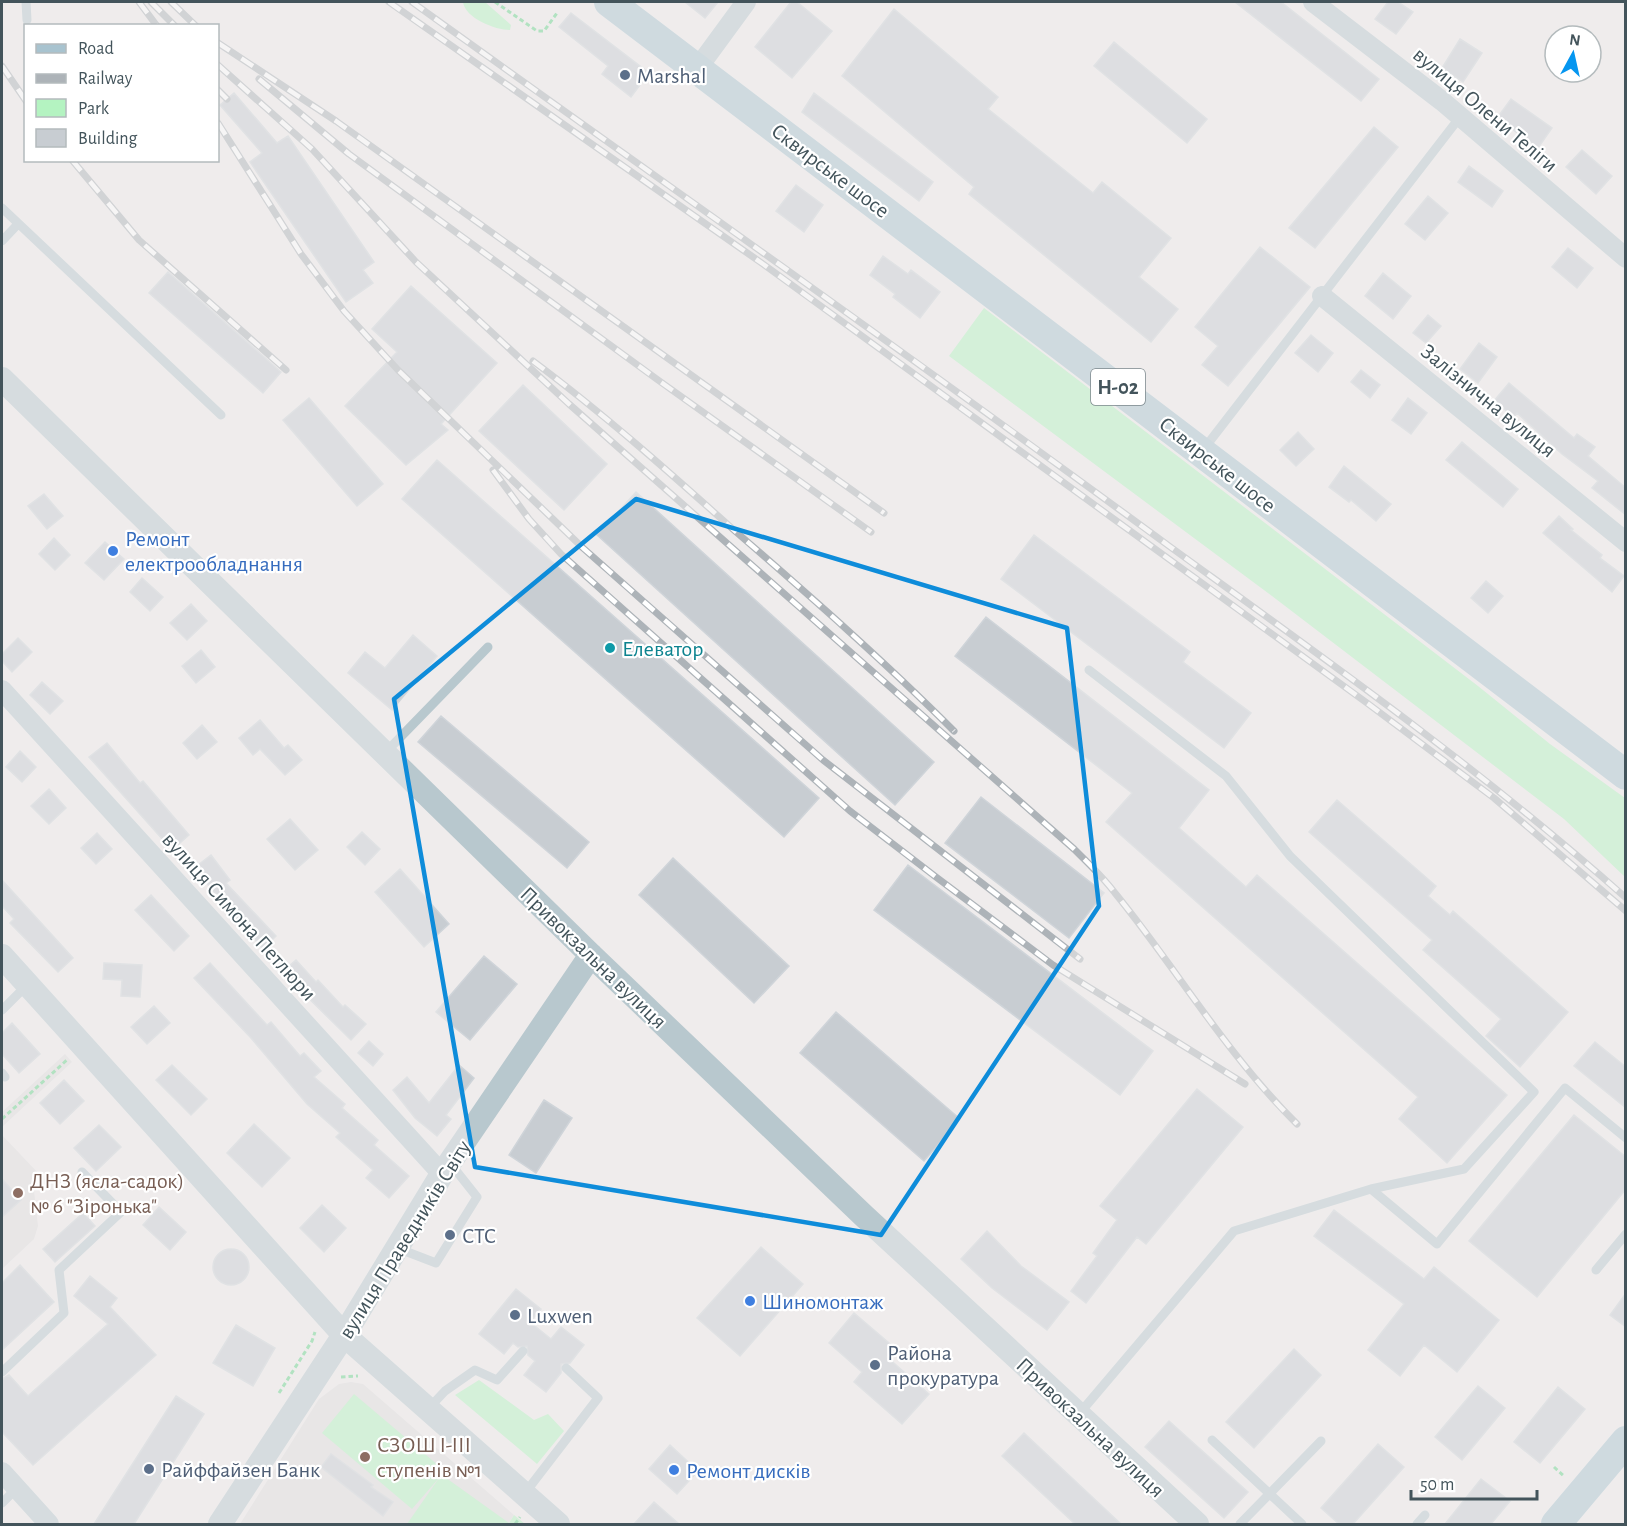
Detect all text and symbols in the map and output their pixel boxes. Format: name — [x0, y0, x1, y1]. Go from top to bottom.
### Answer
legend — [24, 24, 219, 162]
north arrow — [1543, 24, 1603, 84]
text: N — [1568, 31, 1582, 49]
text: Road — [78, 40, 114, 58]
street label: вулиця Олени Теліги — [1409, 43, 1562, 176]
place label: Marshal — [637, 65, 706, 87]
marker: Marshal — [618, 68, 632, 82]
text: Railway — [78, 70, 133, 88]
text: Park — [78, 100, 110, 118]
street label: Сквирське шосе — [767, 119, 893, 222]
text: Building — [78, 130, 138, 148]
street label: Залізнична вулиця — [1417, 340, 1560, 462]
road number: Н-02 — [1091, 369, 1145, 405]
street label: Сквирське шосе — [1155, 413, 1280, 517]
place label: Ремонт електрообладнання — [125, 528, 303, 575]
marker: Ремонт електрообладнання — [106, 544, 120, 558]
place label: Елеватор — [622, 638, 703, 660]
marker: Елеватор — [603, 641, 617, 655]
street label: вулиця Симона Петлюри — [158, 828, 320, 1005]
street label: Привокзальна вулиця — [516, 883, 671, 1033]
street label: вулиця Праведників Світу — [335, 1136, 475, 1343]
place label: ДНЗ (ясла-садок) № 6 "Зіронька" — [30, 1170, 184, 1217]
marker: ДНЗ (ясла-садок) № 6 "Зіронька" — [11, 1186, 25, 1200]
place label: СТС — [462, 1225, 496, 1247]
marker: СТС — [443, 1228, 457, 1242]
place label: Шиномонтаж — [762, 1291, 884, 1313]
marker: Шиномонтаж — [743, 1294, 757, 1308]
place label: Luxwen — [527, 1305, 593, 1327]
marker: Luxwen — [508, 1308, 522, 1322]
place label: Района прокуратура — [887, 1342, 999, 1389]
street label: Привокзальна вулиця — [1012, 1354, 1169, 1502]
marker: Района прокуратура — [868, 1358, 882, 1372]
place label: СЗОШ І-ІІІ ступенів №1 — [377, 1434, 482, 1481]
marker: СЗОШ І-ІІІ ступенів №1 — [358, 1450, 372, 1464]
place label: Райффайзен Банк — [161, 1459, 320, 1481]
place label: Ремонт дисків — [686, 1460, 811, 1482]
marker: Райффайзен Банк — [142, 1462, 156, 1476]
marker: Ремонт дисків — [667, 1463, 681, 1477]
scale bar — [1411, 1463, 1537, 1501]
text: 50 m — [1420, 1476, 1454, 1494]

